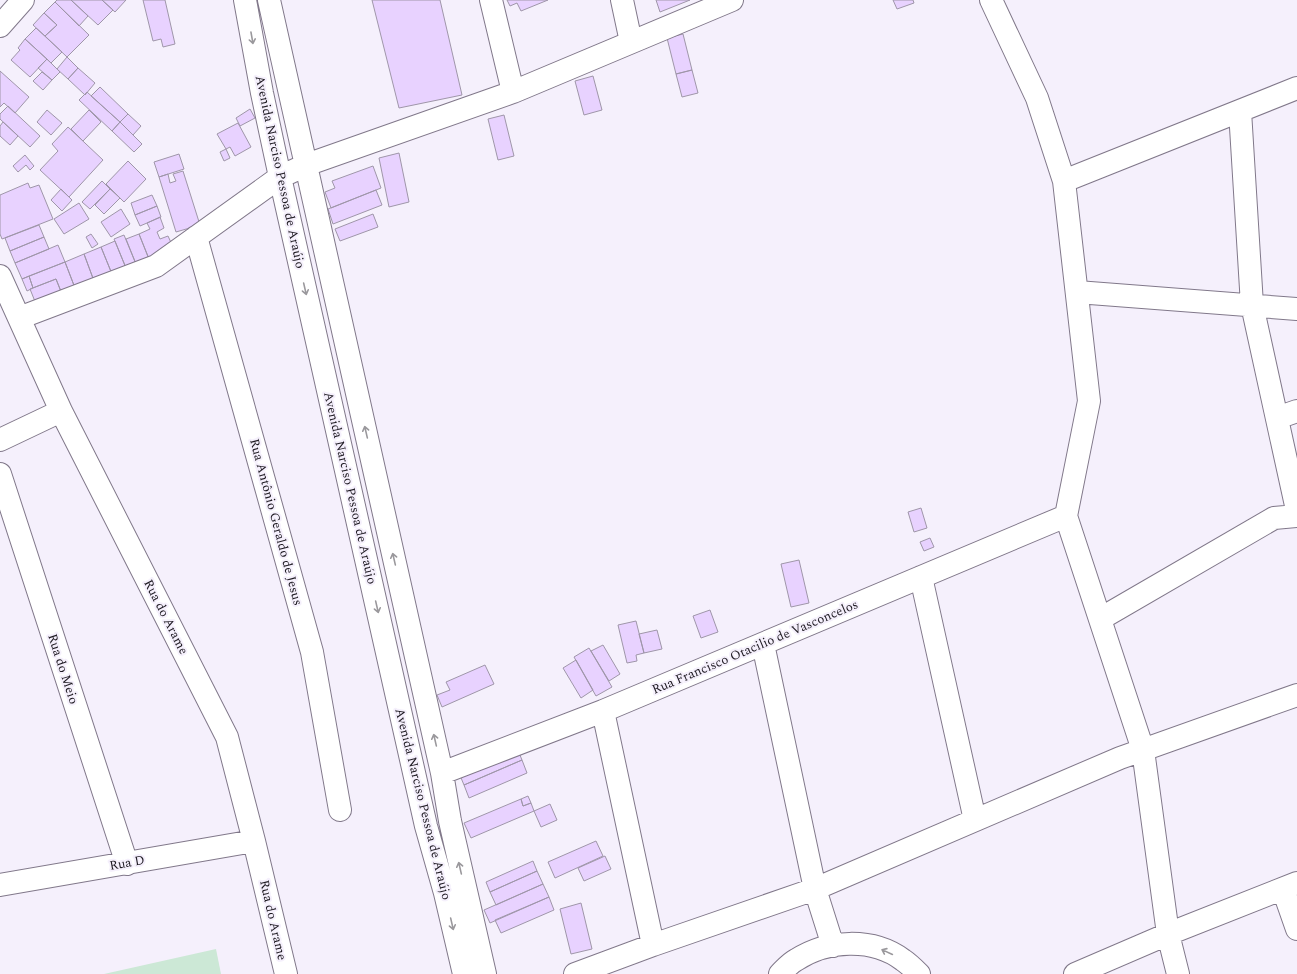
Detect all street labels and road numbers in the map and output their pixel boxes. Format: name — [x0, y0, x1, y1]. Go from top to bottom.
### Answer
street label: Avenida Narciso Pessoa de Araújo — [250, 74, 310, 270]
street label: Avenida Narciso Pessoa de Araújo — [318, 390, 382, 586]
street label: Rua Antônio Geraldo de Jesus — [244, 436, 308, 608]
street label: Rua do Arame — [138, 576, 194, 658]
street label: Rua Francisco Otacilio de Vasconcelos — [649, 594, 861, 700]
street label: Rua do Meio — [42, 631, 84, 707]
street label: Avenida Narciso Pessoa de Araújo — [389, 706, 457, 902]
street label: Rua D — [108, 850, 146, 876]
street label: Rua do Arame — [254, 878, 292, 962]

